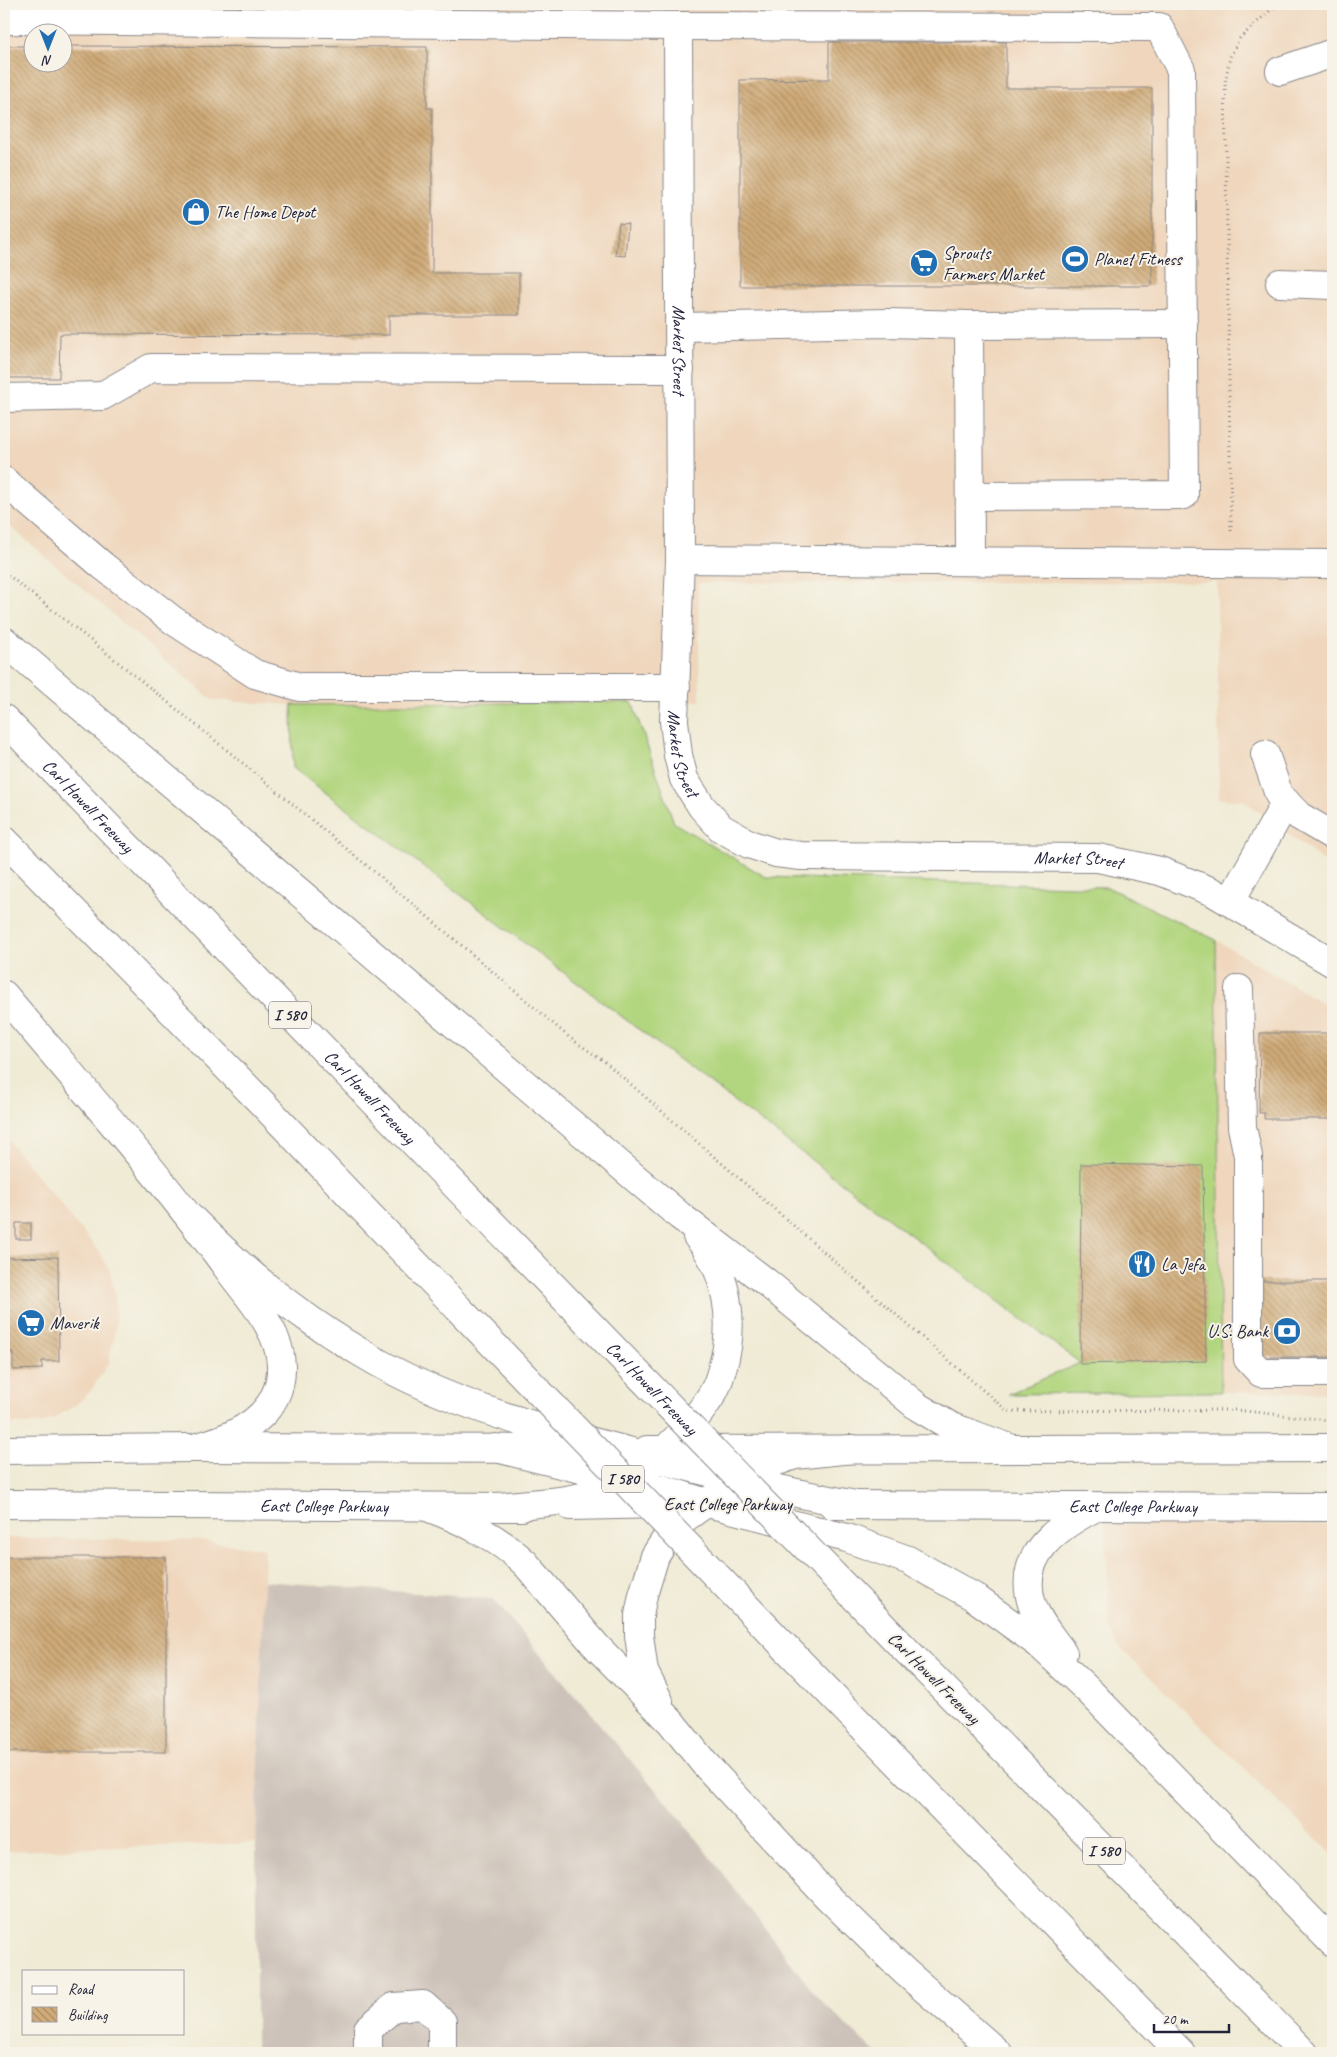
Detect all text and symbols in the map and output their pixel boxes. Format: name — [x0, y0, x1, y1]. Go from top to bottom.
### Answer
north arrow — [22, 22, 72, 72]
text: N — [41, 52, 52, 69]
shop icon: The Home Depot — [181, 197, 211, 227]
place label: The Home Depot — [215, 201, 317, 223]
place label: Sprouts Farmers Market — [943, 242, 1046, 285]
sports icon: Planet Fitness — [1060, 244, 1090, 274]
supermarket icon: Sprouts Farmers Market — [909, 248, 939, 278]
place label: Planet Fitness — [1094, 248, 1183, 270]
street label: Market Street — [668, 305, 690, 398]
street label: Market Street — [663, 710, 705, 804]
street label: Carl Howell Freeway — [38, 755, 140, 859]
street label: Market Street — [1034, 847, 1128, 875]
road number: I 580 — [269, 1002, 311, 1028]
street label: Carl Howell Freeway — [320, 1046, 421, 1150]
restaurant icon: La Jefa — [1127, 1249, 1157, 1279]
place label: La Jefa — [1161, 1253, 1206, 1275]
supermarket icon: Maverik — [16, 1308, 46, 1338]
place label: Maverik — [50, 1312, 100, 1334]
bank icon: U.S. Bank — [1272, 1316, 1302, 1346]
place label: U.S. Bank — [1207, 1320, 1269, 1342]
street label: Carl Howell Freeway — [602, 1337, 703, 1441]
road number: I 580 — [602, 1466, 644, 1492]
street label: East College Parkway — [664, 1493, 794, 1515]
street label: East College Parkway — [260, 1494, 390, 1517]
street label: East College Parkway — [1069, 1495, 1199, 1517]
street label: Carl Howell Freeway — [883, 1627, 986, 1730]
road number: I 580 — [1083, 1838, 1125, 1864]
legend — [22, 1970, 185, 2034]
text: Road — [68, 1980, 95, 1999]
scale bar — [1154, 2002, 1230, 2034]
text: Building — [68, 2006, 108, 2025]
text: 20 m — [1162, 2010, 1189, 2029]

